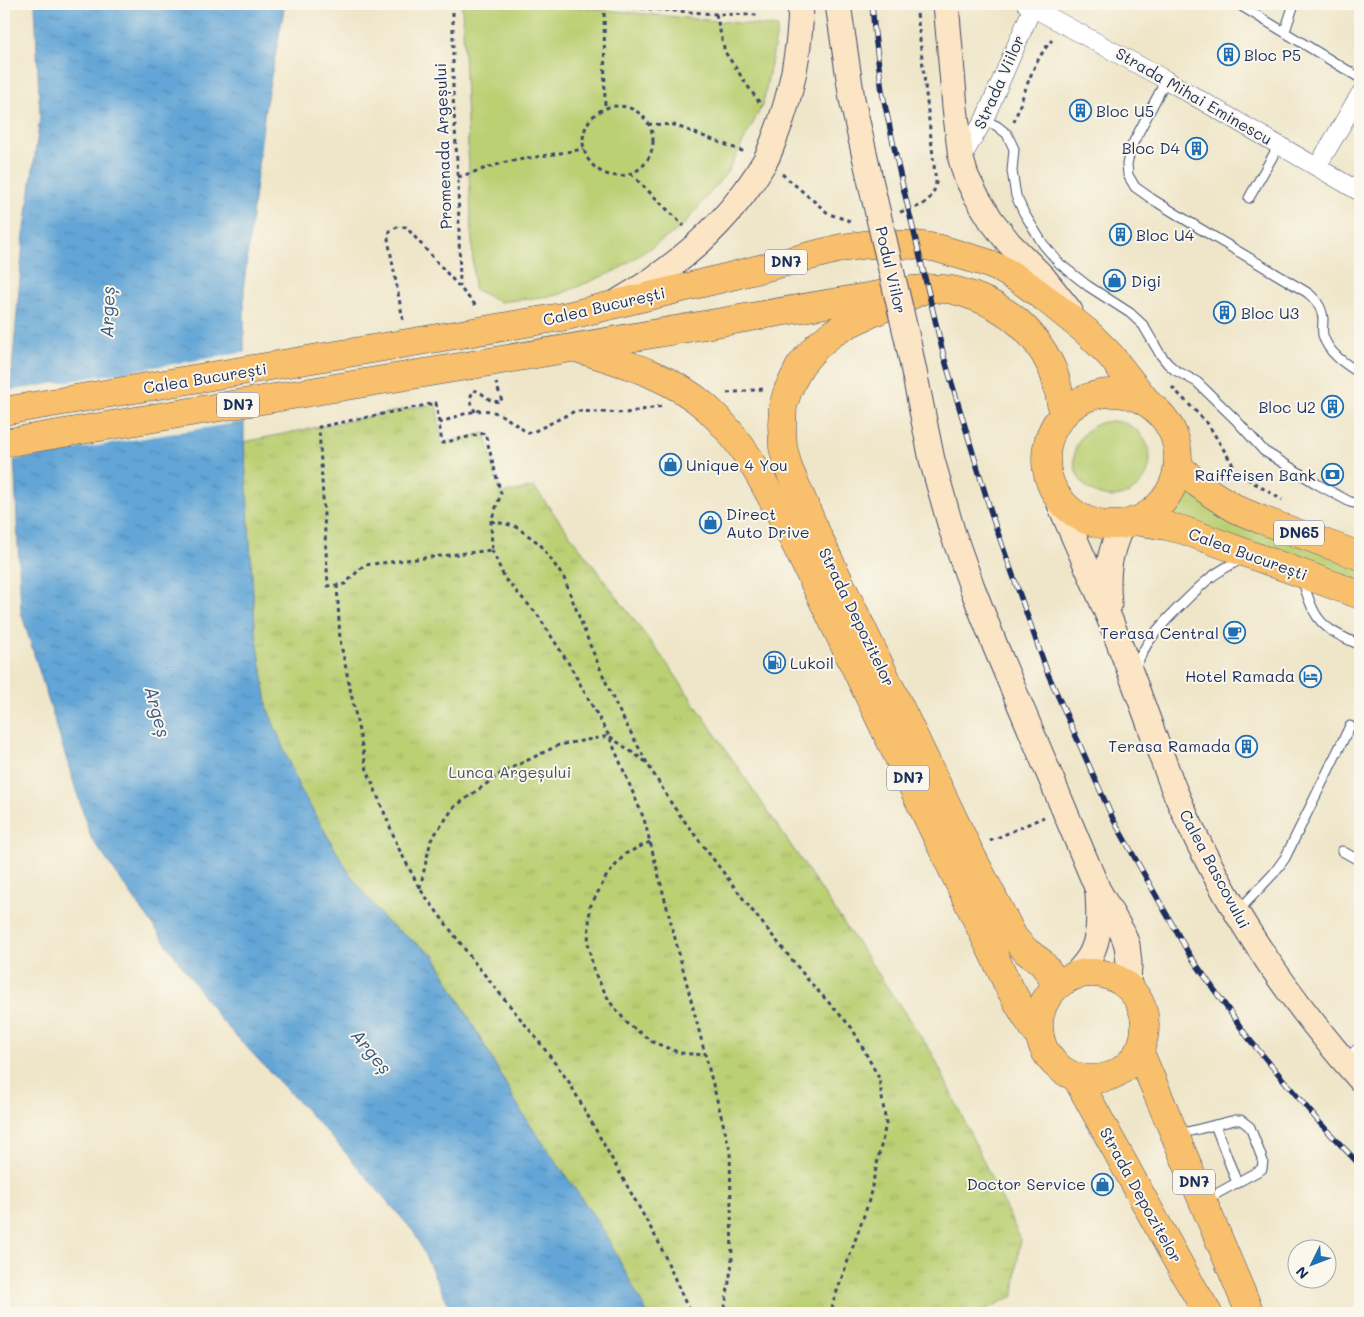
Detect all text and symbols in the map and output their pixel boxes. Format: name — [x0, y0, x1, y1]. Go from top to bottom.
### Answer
street label: Strada Viilor — [968, 31, 1029, 132]
street label: Strada Mihai Eminescu — [1112, 42, 1276, 149]
building icon: Bloc P5 — [1216, 43, 1240, 67]
place label: Bloc P5 — [1244, 44, 1301, 65]
street label: Promenada Argeșului — [429, 62, 457, 230]
building icon: Bloc U5 — [1068, 99, 1092, 123]
place label: Bloc U5 — [1096, 100, 1154, 121]
building icon: Bloc D4 — [1184, 136, 1208, 160]
place label: Bloc D4 — [1122, 137, 1181, 158]
building icon: Bloc U4 — [1108, 223, 1132, 247]
street label: Podul Viilor — [871, 224, 912, 316]
place label: Bloc U4 — [1136, 224, 1195, 245]
road number: DN7 — [765, 250, 807, 274]
shop icon: Digi — [1103, 269, 1127, 293]
place label: Digi — [1131, 270, 1161, 291]
street label: Calea București — [541, 281, 667, 331]
water label: Argeș — [94, 286, 120, 338]
building icon: Bloc U3 — [1213, 301, 1237, 325]
place label: Bloc U3 — [1241, 302, 1299, 323]
street label: Calea București — [142, 357, 268, 399]
road number: DN7 — [217, 392, 259, 418]
building icon: Bloc U2 — [1320, 395, 1344, 419]
place label: Bloc U2 — [1258, 396, 1316, 417]
shop icon: Unique 4 You — [658, 453, 682, 477]
place label: Unique 4 You — [686, 454, 788, 475]
bank icon: Raiffeisen Bank — [1320, 463, 1344, 487]
place label: Raiffeisen Bank — [1195, 464, 1316, 485]
place label: Direct Auto Drive — [726, 503, 810, 542]
shop icon: Direct Auto Drive — [698, 511, 722, 535]
road number: DN65 — [1274, 520, 1324, 546]
street label: Calea București — [1186, 522, 1310, 586]
street label: Strada Depozitelor — [815, 544, 900, 690]
cafe icon: Terasa Central — [1223, 621, 1247, 645]
place label: Terasa Central — [1100, 622, 1219, 643]
fuel station icon: Lukoil — [762, 651, 786, 675]
place label: Lukoil — [790, 652, 834, 673]
hotel icon: Hotel Ramada — [1299, 664, 1323, 688]
place label: Hotel Ramada — [1185, 665, 1295, 686]
water label: Argeș — [140, 684, 176, 740]
building icon: Terasa Ramada — [1235, 734, 1259, 758]
place label: Terasa Ramada — [1108, 735, 1231, 756]
park label: Lunca Argeșului — [448, 761, 572, 783]
road number: DN7 — [887, 766, 929, 790]
street label: Calea Bascovului — [1175, 806, 1256, 932]
water label: Argeș — [346, 1024, 397, 1079]
street label: Strada Depozitelor — [1095, 1123, 1187, 1266]
road number: DN7 — [1173, 1170, 1215, 1194]
shop icon: Doctor Service — [1090, 1172, 1114, 1196]
place label: Doctor Service — [967, 1173, 1086, 1194]
north arrow — [1286, 1240, 1336, 1290]
text: N — [1291, 1263, 1313, 1283]

